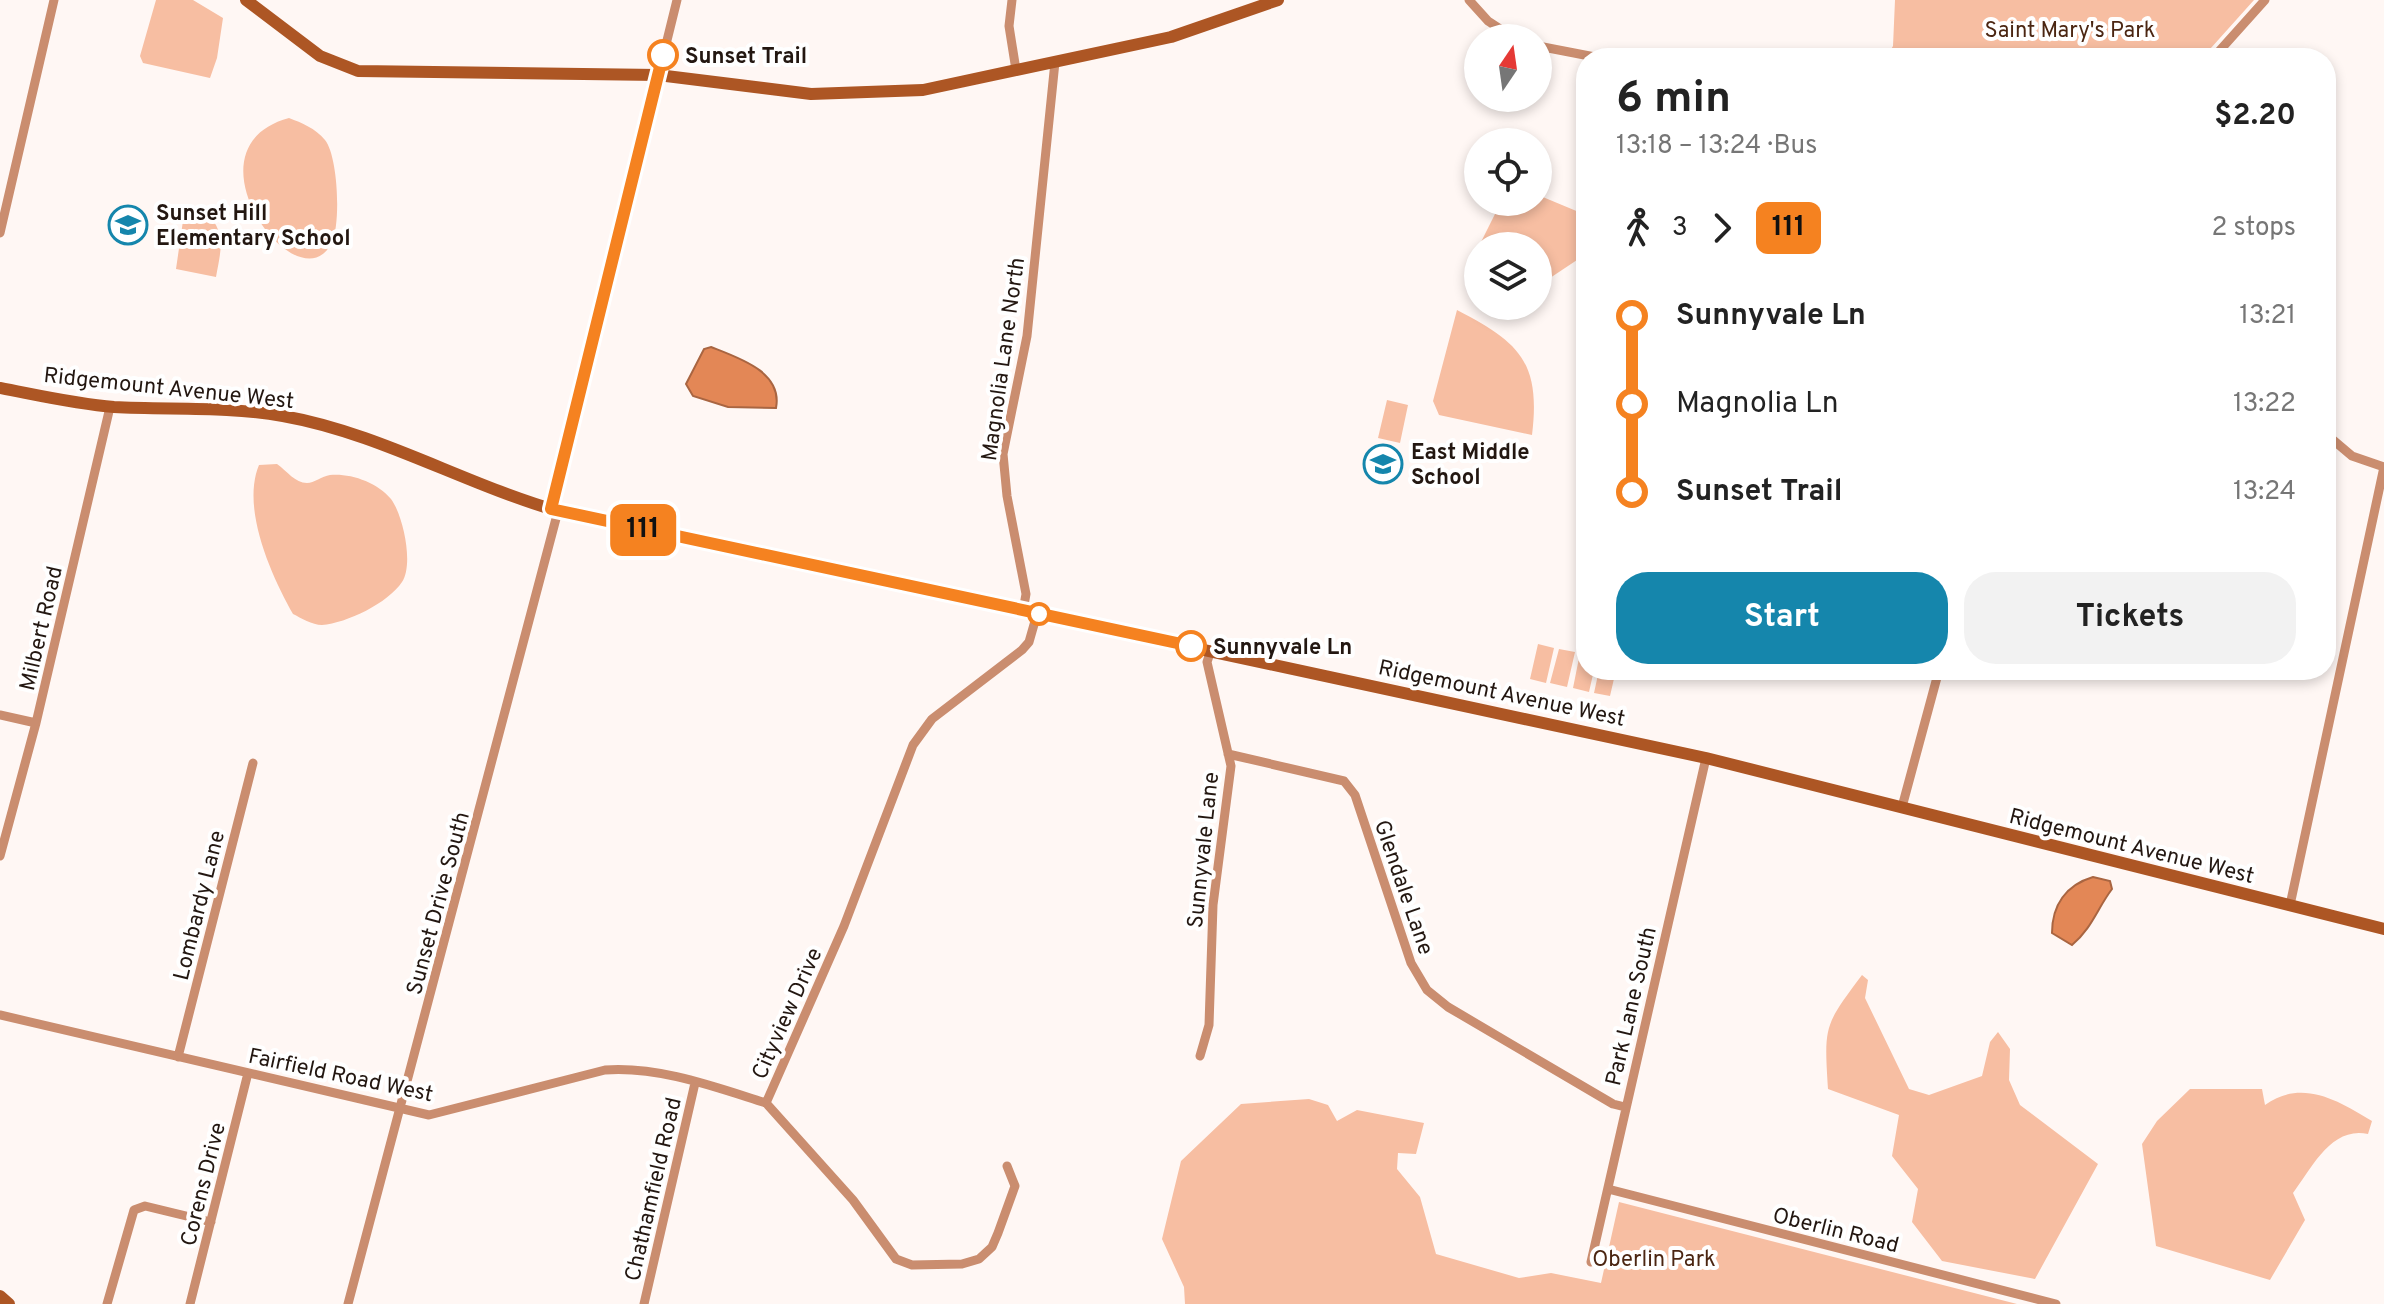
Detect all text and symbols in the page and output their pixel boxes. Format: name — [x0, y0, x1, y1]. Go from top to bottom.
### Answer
park label: Saint Mary's Park — [1985, 18, 2155, 45]
north arrow — [1464, 24, 1552, 112]
map controls — [1464, 24, 1552, 320]
marker: Sunset Trail — [648, 40, 678, 70]
place label: Sunset Trail — [685, 44, 807, 71]
text: 6 min — [1616, 72, 1731, 128]
text: $2.20 — [2214, 98, 2296, 135]
button: locate — [1464, 128, 1552, 216]
text: 13:18 – 13:24 · Bus — [1616, 130, 1817, 163]
place label: Sunset Hill Elementary School — [156, 201, 351, 253]
school or university icon: Sunset Hill Elementary School — [107, 204, 149, 246]
icon: walk — [1616, 206, 1660, 250]
icon: forward — [1700, 206, 1744, 250]
text: 111 — [1772, 210, 1805, 246]
text: 3 — [1672, 212, 1688, 245]
text: 2 stops — [2211, 212, 2296, 245]
button: layers — [1464, 232, 1552, 320]
street label: Magnolia Lane North — [977, 256, 1032, 463]
text: Sunnyvale Ln — [1676, 298, 1866, 335]
text: 13:21 — [2239, 300, 2296, 333]
street label: Ridgemount Avenue West — [42, 363, 295, 416]
text: Magnolia Ln — [1676, 386, 1839, 423]
text: 13:22 — [2233, 388, 2296, 421]
place label: East Middle School — [1411, 440, 1530, 492]
school or university icon: East Middle School — [1362, 443, 1404, 485]
text: Sunset Trail — [1676, 474, 1843, 511]
text: 13:24 — [2233, 476, 2296, 509]
line badge: 111 — [597, 504, 689, 556]
text: 111 — [626, 512, 660, 548]
street label: Milbert Road — [15, 564, 70, 694]
button: Start — [1616, 572, 1948, 664]
button: Tickets — [1964, 572, 2296, 664]
unlabelled marker — [1028, 603, 1050, 625]
marker: Sunnyvale Ln — [1176, 631, 1206, 661]
place label: Sunnyvale Ln — [1213, 635, 1352, 662]
street label: Ridgemount Avenue West — [1376, 655, 1627, 734]
street label: Sunnyvale Lane — [1183, 771, 1226, 930]
street label: Ridgemount Avenue West — [2006, 804, 2257, 891]
street label: Sunset Drive South — [402, 809, 477, 998]
street label: Glendale Lane — [1367, 817, 1438, 959]
street label: Lombardy Lane — [169, 828, 232, 983]
street label: Park Lane South — [1601, 925, 1664, 1089]
street label: Cityview Drive — [747, 944, 829, 1084]
street label: Fairfield Road West — [246, 1044, 435, 1109]
street label: Chathamfield Road — [620, 1095, 689, 1284]
street label: Corens Drive — [176, 1120, 233, 1249]
street label: Oberlin Road — [1769, 1203, 1901, 1260]
park label: Oberlin Park — [1592, 1247, 1716, 1274]

